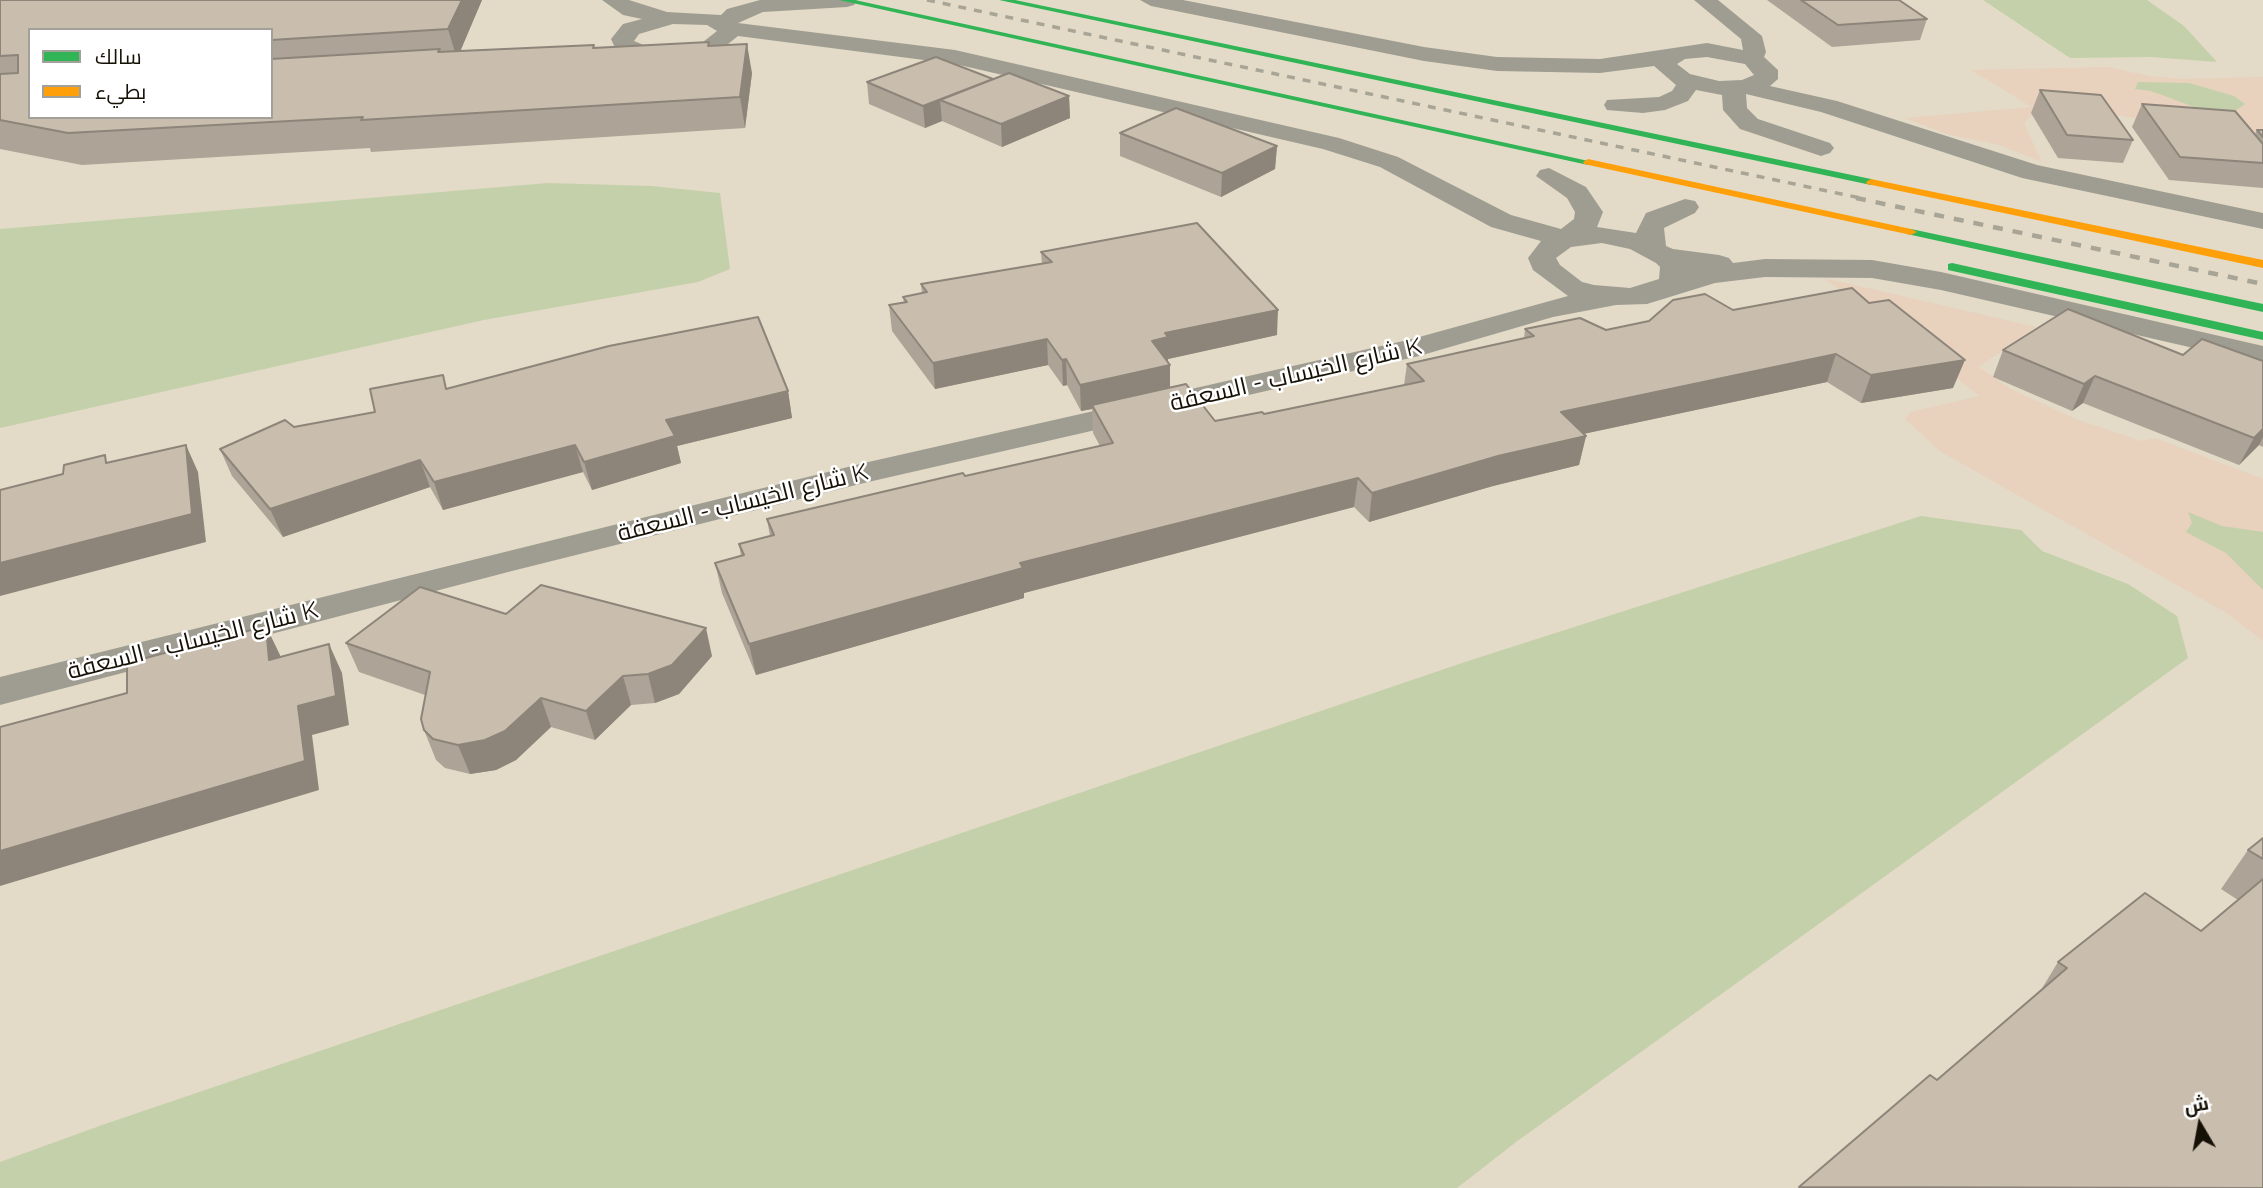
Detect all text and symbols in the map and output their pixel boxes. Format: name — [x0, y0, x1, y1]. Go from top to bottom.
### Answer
legend — [28, 28, 273, 119]
text: سالك — [95, 43, 142, 69]
text: بطيء — [95, 78, 146, 104]
street label: شارع الخيساب - السعفة K — [1167, 332, 1425, 418]
street label: شارع الخيساب - السعفة K — [614, 458, 872, 548]
street label: شارع الخيساب - السعفة K — [64, 596, 322, 686]
north arrow — [2165, 1090, 2235, 1160]
text: ش — [2182, 1090, 2210, 1118]

